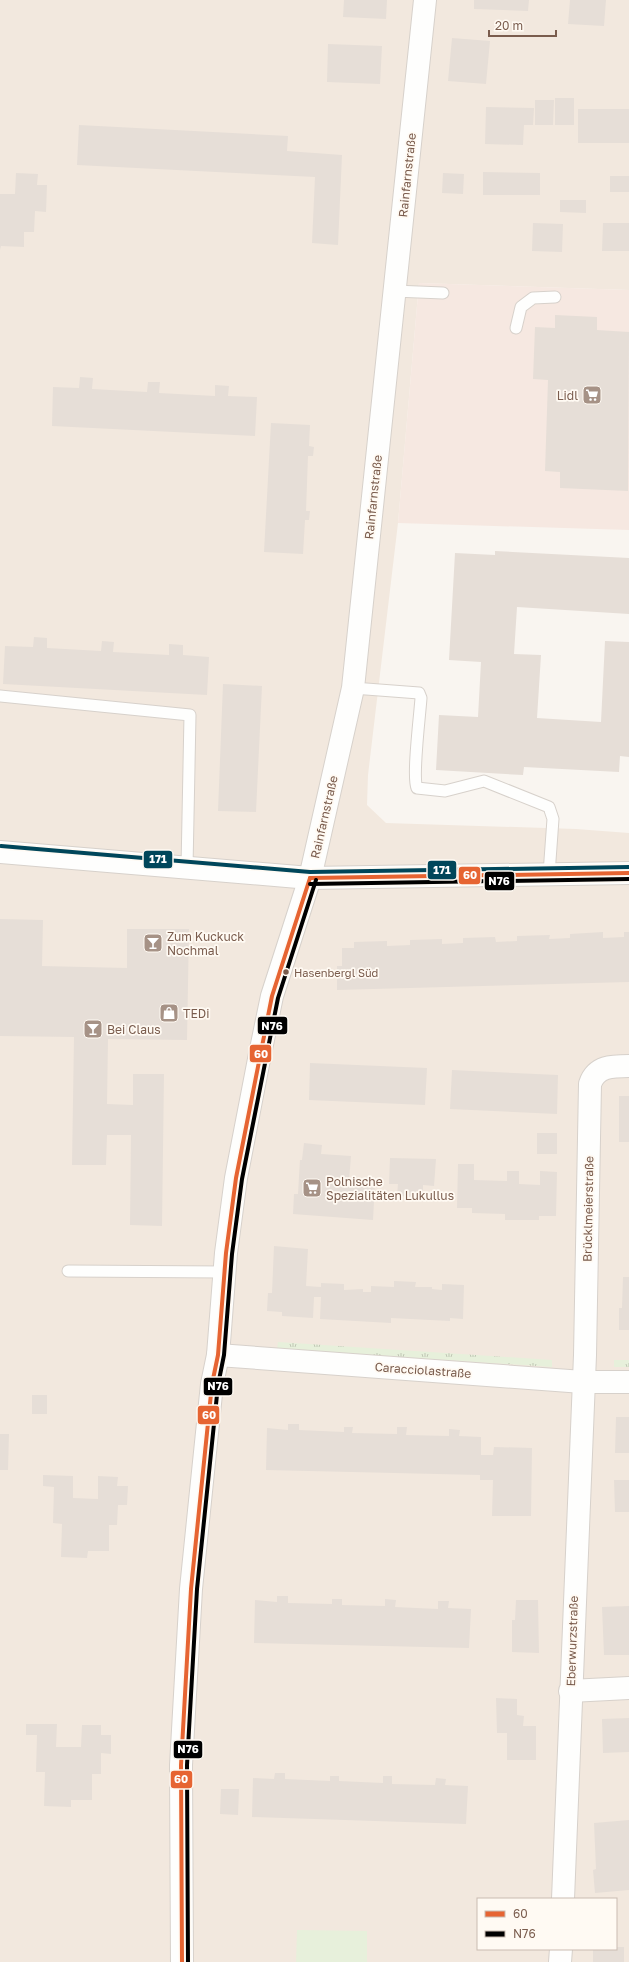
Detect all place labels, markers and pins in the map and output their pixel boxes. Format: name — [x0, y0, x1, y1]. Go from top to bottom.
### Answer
supermarket icon: Lidl — [581, 384, 603, 406]
place label: Lidl — [557, 388, 578, 403]
place label: Zum Kuckuck Nochmal — [167, 929, 244, 958]
bar icon: Zum Kuckuck Nochmal — [142, 932, 164, 954]
place label: Hasenbergl Süd — [294, 966, 378, 979]
marker: Hasenbergl Süd — [281, 967, 291, 977]
shop icon: TEDi — [158, 1002, 180, 1024]
place label: TEDi — [183, 1006, 209, 1021]
bar icon: Bei Claus — [82, 1018, 104, 1040]
place label: Bei Claus — [107, 1022, 161, 1037]
place label: Polnische Spezialitäten Lukullus — [326, 1174, 454, 1203]
supermarket icon: Polnische Spezialitäten Lukullus — [301, 1177, 323, 1199]

